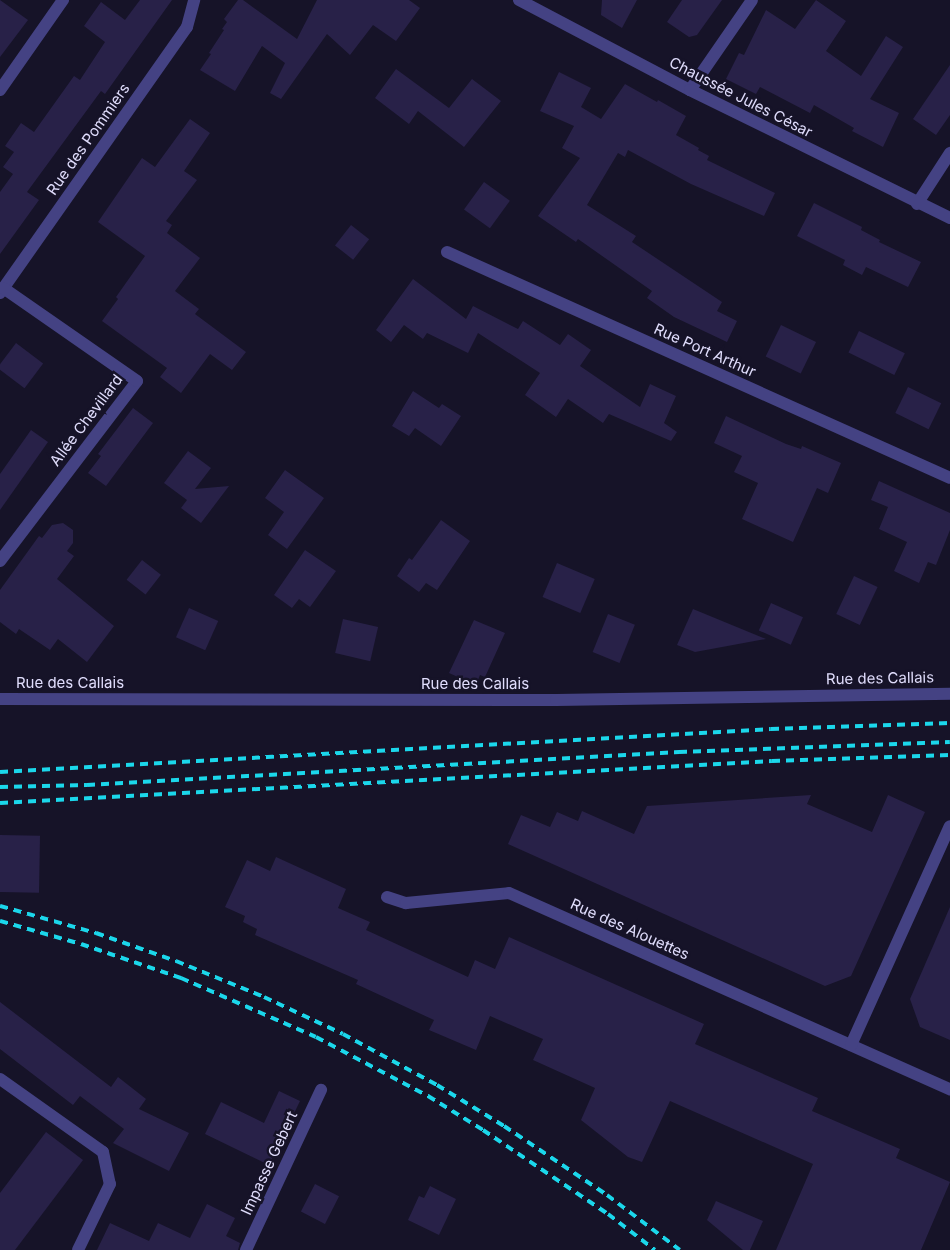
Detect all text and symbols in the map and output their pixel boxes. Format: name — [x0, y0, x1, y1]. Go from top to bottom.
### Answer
street label: Chaussée Jules César — [666, 53, 816, 141]
street label: Rue des Pommiers — [43, 80, 133, 198]
street label: Rue Port Arthur — [651, 320, 759, 380]
street label: Allée Chevillard — [46, 371, 126, 469]
street label: Rue des Callais — [826, 668, 934, 688]
street label: Rue des Callais — [16, 674, 124, 692]
street label: Rue des Callais — [421, 675, 529, 693]
street label: Rue des Alouettes — [568, 895, 692, 963]
street label: Impasse Gebert — [237, 1108, 301, 1218]

